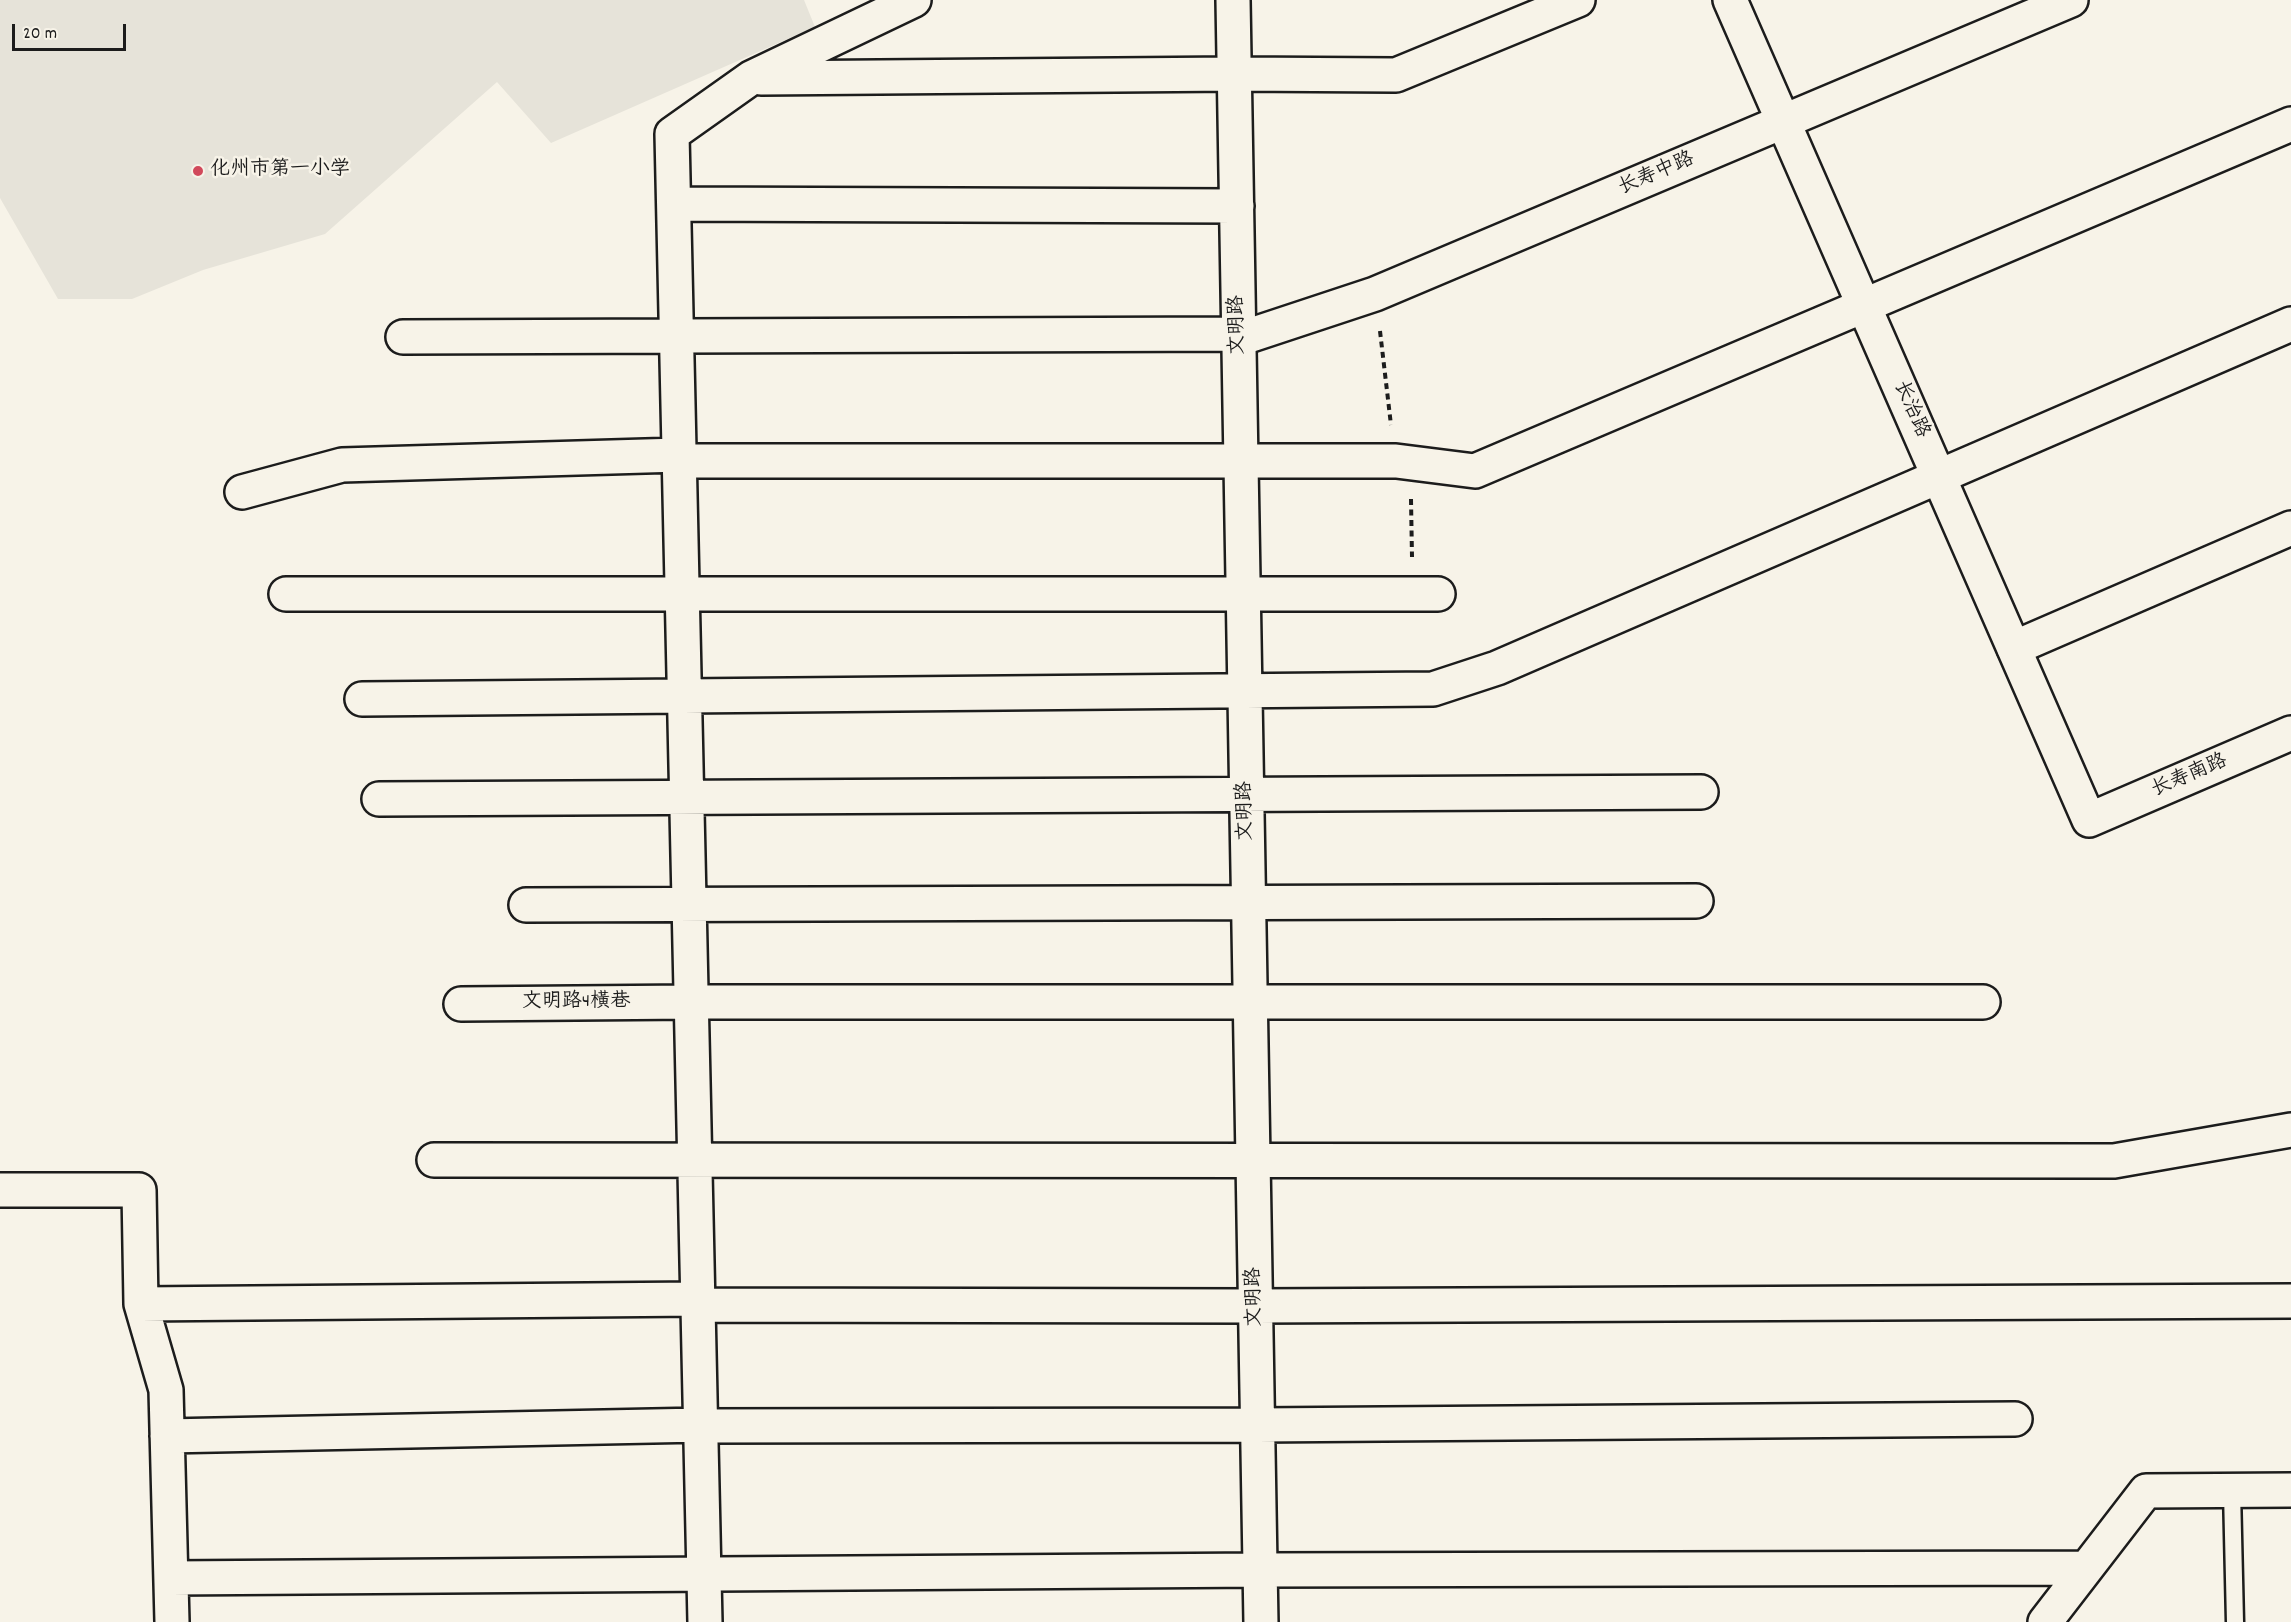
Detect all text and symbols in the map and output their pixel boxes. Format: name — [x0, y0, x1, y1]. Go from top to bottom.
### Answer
scale bar — [15, 12, 129, 50]
text: 20 m — [23, 22, 57, 47]
street label: 长寿中路 — [1615, 148, 1699, 202]
place label: 化州市第一小学 — [210, 159, 350, 183]
marker: 化州市第一小学 — [191, 164, 205, 178]
street label: 文明路 — [1226, 295, 1252, 355]
street label: 长治路 — [1887, 378, 1933, 442]
street label: 长寿南路 — [2148, 750, 2232, 804]
street label: 文明路 — [1234, 781, 1260, 841]
street label: 文明路4橫巷 — [522, 991, 630, 1015]
street label: 文明路 — [1243, 1267, 1269, 1327]

